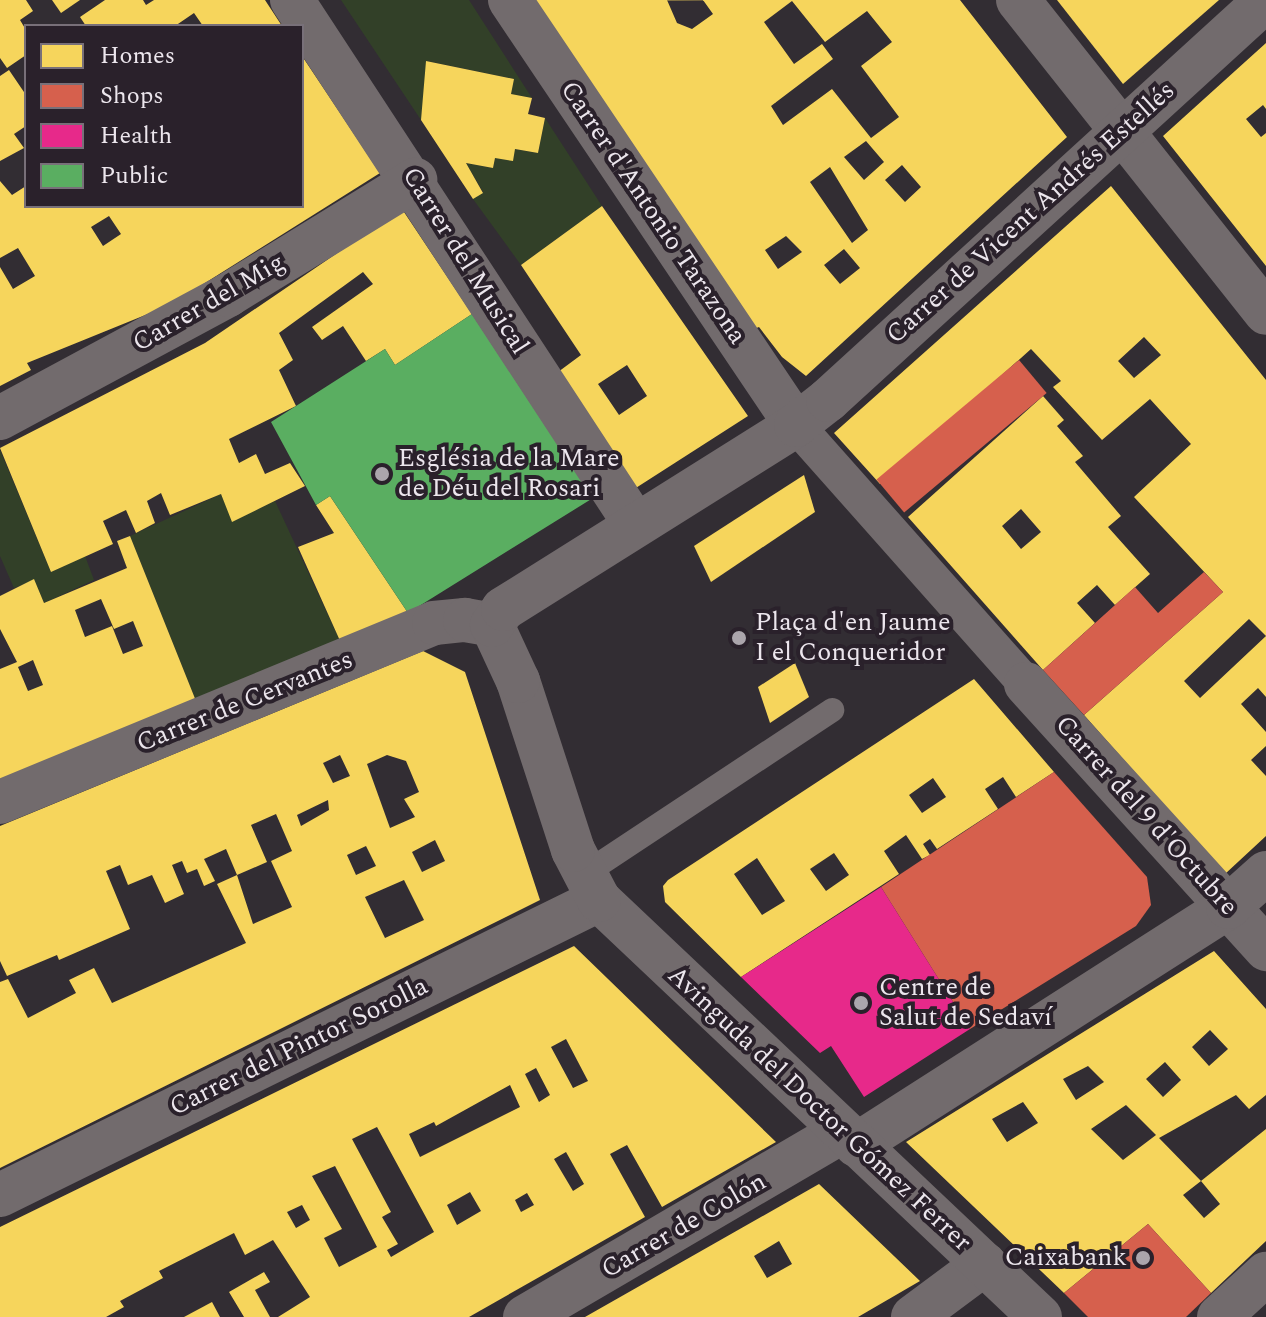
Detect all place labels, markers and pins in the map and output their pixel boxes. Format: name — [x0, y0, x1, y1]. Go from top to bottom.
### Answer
place label: Església de la Mare de Déu del Rosari — [398, 443, 620, 504]
marker: Església de la Mare de Déu del Rosari — [373, 465, 391, 483]
place label: Plaça d'en Jaume I el Conqueridor — [755, 607, 950, 668]
marker: Plaça d'en Jaume I el Conqueridor — [730, 629, 748, 647]
place label: Centre de Salut de Sedaví — [879, 972, 1052, 1034]
marker: Centre de Salut de Sedaví — [850, 992, 872, 1014]
place label: Caixabank — [1005, 1242, 1127, 1274]
marker: Caixabank — [1134, 1249, 1152, 1267]

